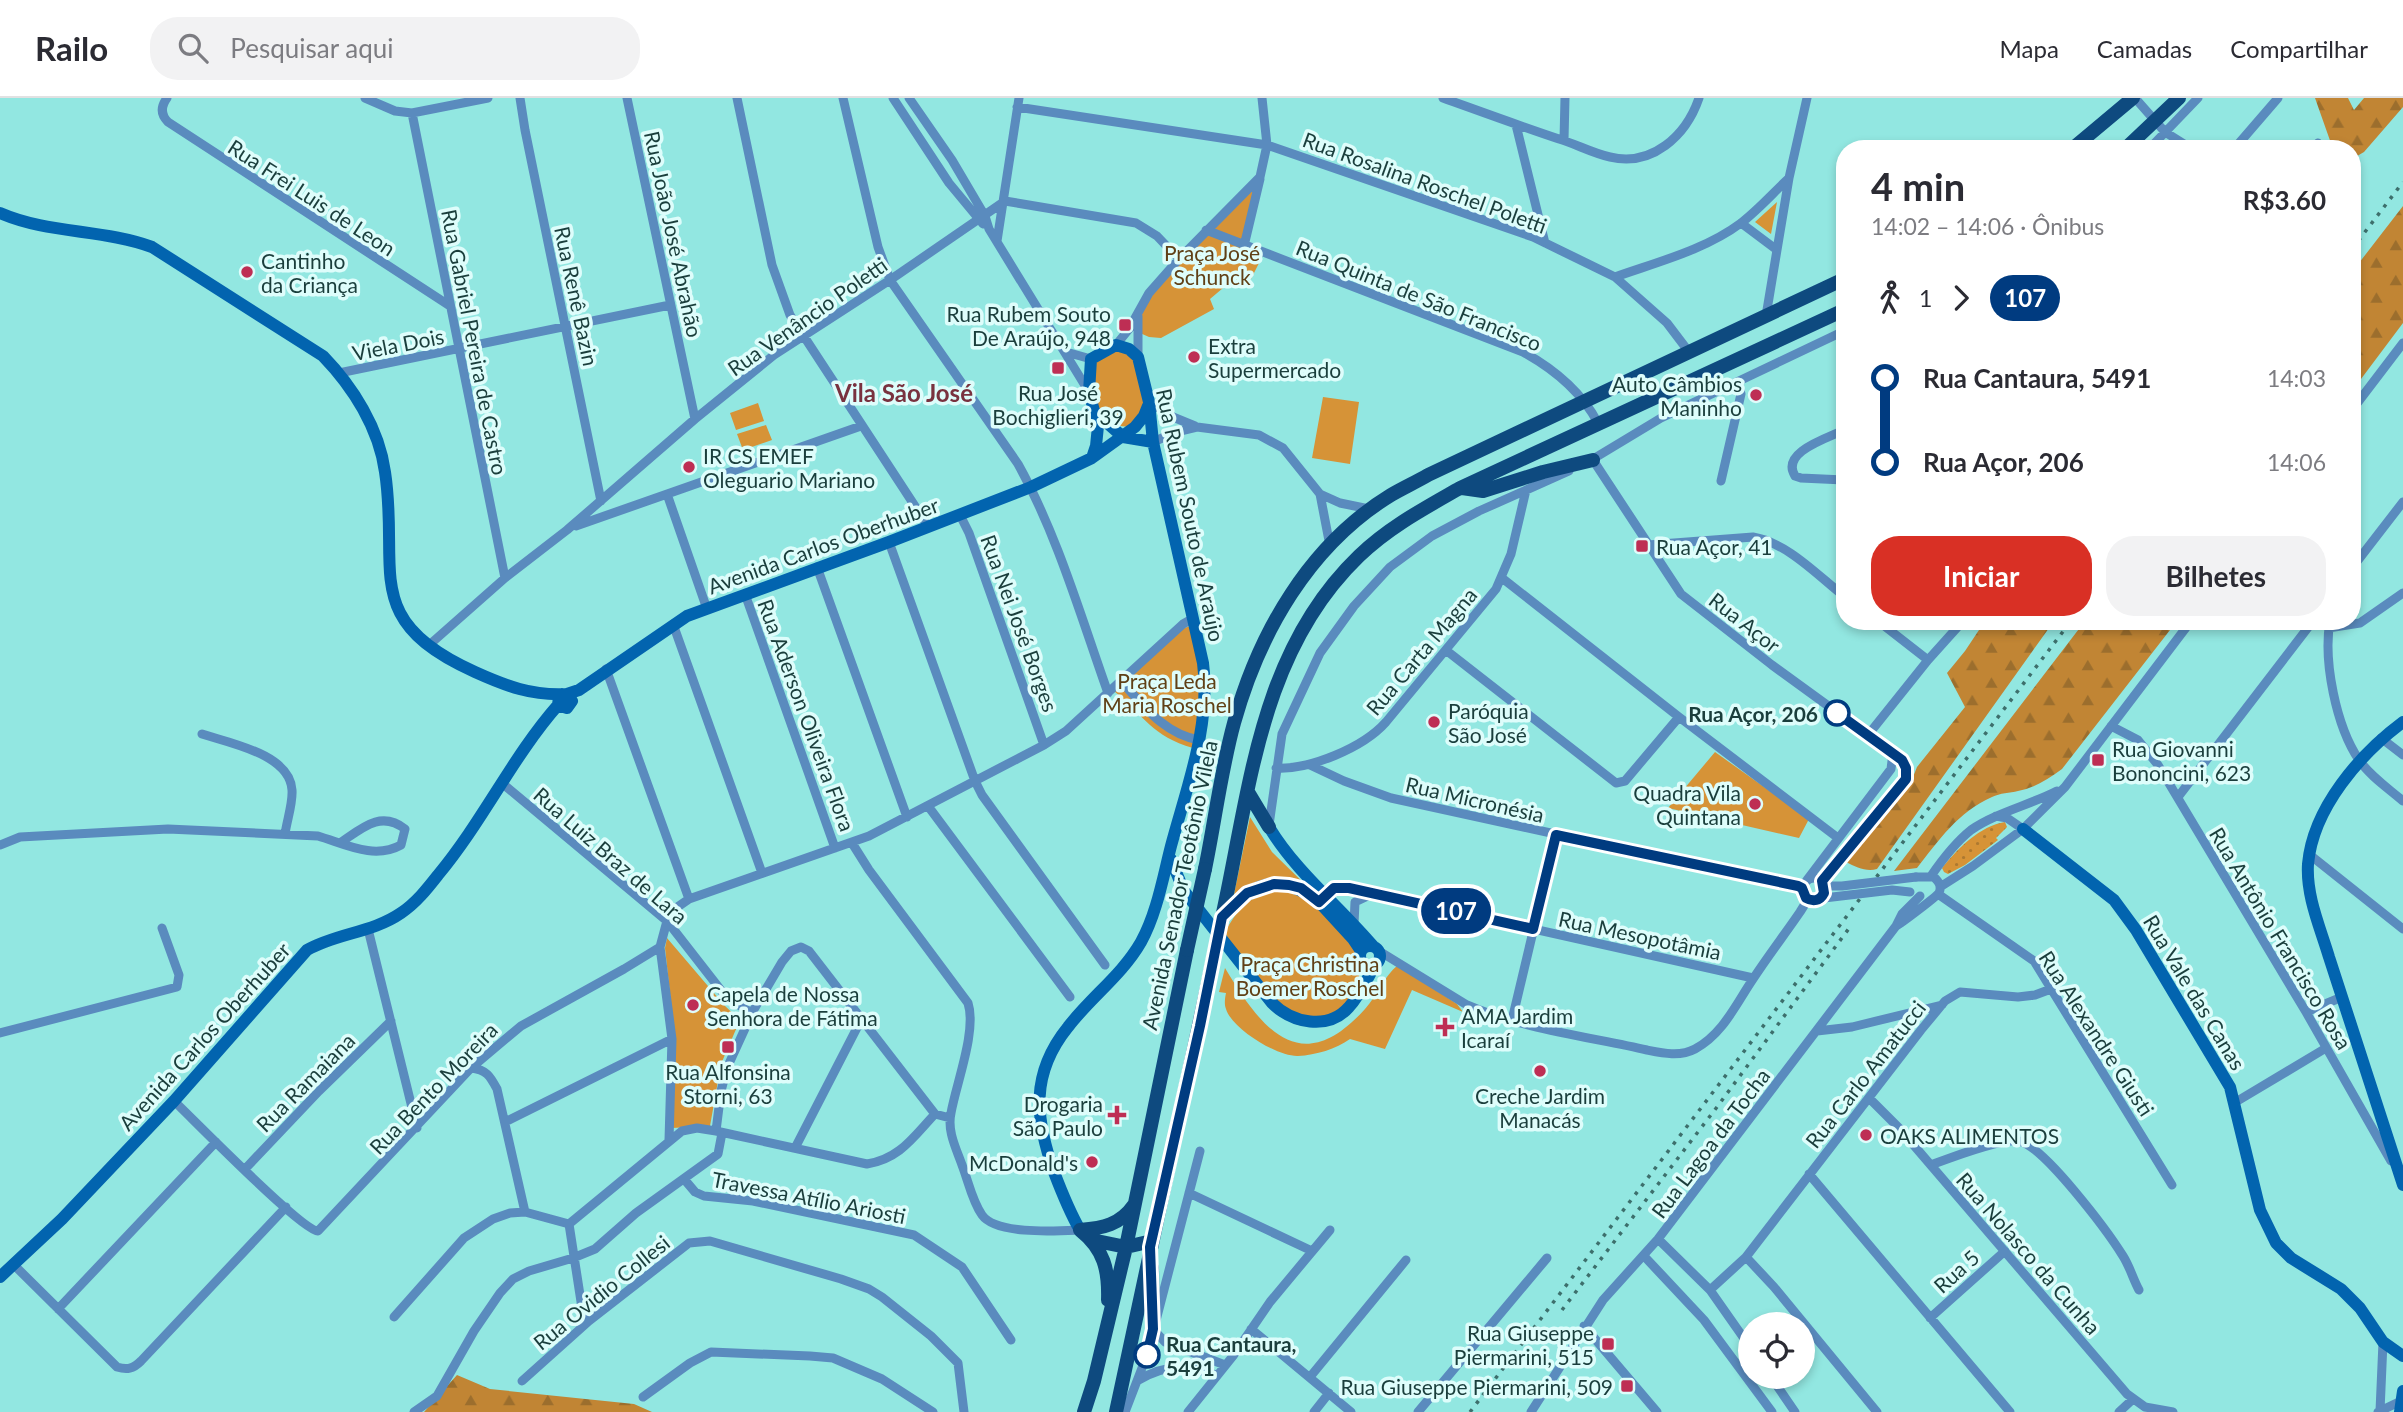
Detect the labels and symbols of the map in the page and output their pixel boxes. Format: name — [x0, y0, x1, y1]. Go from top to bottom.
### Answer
street label: Rua Rosalina Roschel Poletti — [1300, 126, 1550, 238]
street label: Rua João José Abrahão — [640, 129, 708, 340]
street label: Rua Frei Luis de Leon — [224, 134, 400, 260]
street label: Rua Gabriel Pereira de Castro — [437, 207, 513, 477]
street label: Rua Renê Bazin — [550, 224, 604, 368]
street label: Rua Quinta de São Francisco — [1293, 234, 1545, 356]
park label: Praça José Schunck — [1164, 240, 1260, 289]
place label: Cantinho da Criança — [261, 248, 358, 297]
street label: Rua Venâncio Poletti — [722, 252, 892, 380]
marker: Cantinho da Criança — [239, 264, 255, 280]
place label: Rua Rubem Souto De Araújo, 948 — [946, 301, 1111, 350]
marker: Rua Rubem Souto De Araújo, 948 — [1117, 317, 1133, 333]
street label: Viela Dois — [350, 323, 446, 365]
place label: Extra Supermercado — [1208, 333, 1341, 382]
marker: Extra Supermercado — [1186, 349, 1202, 365]
marker: Rua José Bochiglieri, 39 — [1050, 360, 1066, 376]
place label: Auto Câmbios Maninho — [1612, 371, 1742, 420]
district label: Vila São José — [834, 378, 973, 407]
place label: Rua José Bochiglieri, 39 — [992, 380, 1124, 429]
street label: Rua Rubem Souto de Araújo — [1152, 386, 1230, 644]
marker: Auto Câmbios Maninho — [1748, 387, 1764, 403]
place label: IR CS EMEF Oleguario Mariano — [703, 443, 875, 492]
marker: IR CS EMEF Oleguario Mariano — [681, 459, 697, 475]
street label: Avenida Carlos Oberhuber — [704, 491, 942, 598]
street label: Rua Nei José Borges — [976, 531, 1064, 715]
place label: Rua Açor, 41 — [1656, 534, 1773, 559]
marker: Rua Açor, 41 — [1634, 538, 1650, 554]
street label: Rua Carta Magna — [1361, 582, 1481, 720]
street label: Rua Açor — [1705, 587, 1786, 658]
street label: Rua Aderson Oliveira Flora — [753, 596, 861, 834]
park label: Praça Leda Maria Roschel — [1102, 668, 1232, 717]
place label: Paróquia São José — [1448, 698, 1529, 747]
marker: Rua Açor, 206 — [1824, 700, 1850, 726]
place label: Rua Açor, 206 — [1688, 701, 1818, 726]
marker: Paróquia São José — [1426, 714, 1442, 730]
place label: Rua Giovanni Bononcini, 623 — [2112, 736, 2251, 785]
street label: Avenida Senador Teotônio Vilela — [1136, 738, 1222, 1032]
marker: Rua Giovanni Bononcini, 623 — [2090, 752, 2106, 768]
street label: Rua Micronésia — [1403, 771, 1547, 827]
place label: Quadra Vila Quintana — [1633, 780, 1741, 829]
street label: Rua Luiz Braz de Lara — [529, 781, 693, 929]
marker: Quadra Vila Quintana — [1747, 796, 1763, 812]
street label: Rua Antônio Francisco Rosa — [2205, 822, 2357, 1054]
line badge: 107 — [1416, 888, 1496, 934]
street label: Rua Mesopotâmia — [1556, 906, 1724, 964]
street label: Rua Vale das Canas — [2139, 910, 2251, 1074]
street label: Avenida Carlos Oberhuber — [113, 937, 295, 1135]
street label: Rua Alexandre Giusti — [2034, 946, 2160, 1120]
park label: Praça Christina Boemer Roschel — [1236, 951, 1384, 1000]
place label: Capela de Nossa Senhora de Fátima — [707, 981, 878, 1030]
street label: Rua Carlo Amatucci — [1800, 995, 1930, 1153]
marker: Capela de Nossa Senhora de Fátima — [685, 997, 701, 1013]
place label: AMA Jardim Icaraí — [1461, 1003, 1573, 1052]
street label: Rua Bento Moreira — [364, 1017, 502, 1159]
marker: AMA Jardim Icaraí — [1435, 1017, 1455, 1037]
street label: Rua Ramaiana — [251, 1028, 359, 1136]
marker: Rua Alfonsina Storni, 63 — [720, 1039, 736, 1055]
place label: Rua Alfonsina Storni, 63 — [665, 1059, 791, 1108]
marker: Creche Jardim Manacás — [1532, 1063, 1548, 1079]
street label: Rua Lagoa da Tocha — [1646, 1063, 1774, 1223]
place label: Creche Jardim Manacás — [1475, 1083, 1605, 1132]
place label: Drogaria São Paulo — [1013, 1091, 1103, 1140]
marker: Drogaria São Paulo — [1109, 1107, 1125, 1123]
place label: OAKS ALIMENTOS — [1880, 1123, 2059, 1148]
marker: OAKS ALIMENTOS — [1858, 1127, 1874, 1143]
place label: McDonald's — [969, 1150, 1078, 1175]
marker: McDonald's — [1084, 1154, 1100, 1170]
street label: Travessa Atílio Ariosti — [710, 1166, 908, 1228]
street label: Rua Nolasco da Cunha — [1952, 1167, 2106, 1339]
street label: Rua Ovidio Collesi — [528, 1229, 674, 1355]
street label: Rua 5 — [1928, 1244, 1984, 1298]
place label: Rua Giuseppe Piermarini, 515 — [1454, 1320, 1594, 1369]
place label: Rua Cantaura, 5491 — [1166, 1331, 1297, 1380]
marker: Rua Giuseppe Piermarini, 515 — [1600, 1336, 1616, 1352]
marker: Rua Cantaura, 5491 — [1134, 1342, 1160, 1368]
place label: Rua Giuseppe Piermarini, 509 — [1340, 1374, 1613, 1399]
marker: Rua Giuseppe Piermarini, 509 — [1619, 1378, 1635, 1394]

